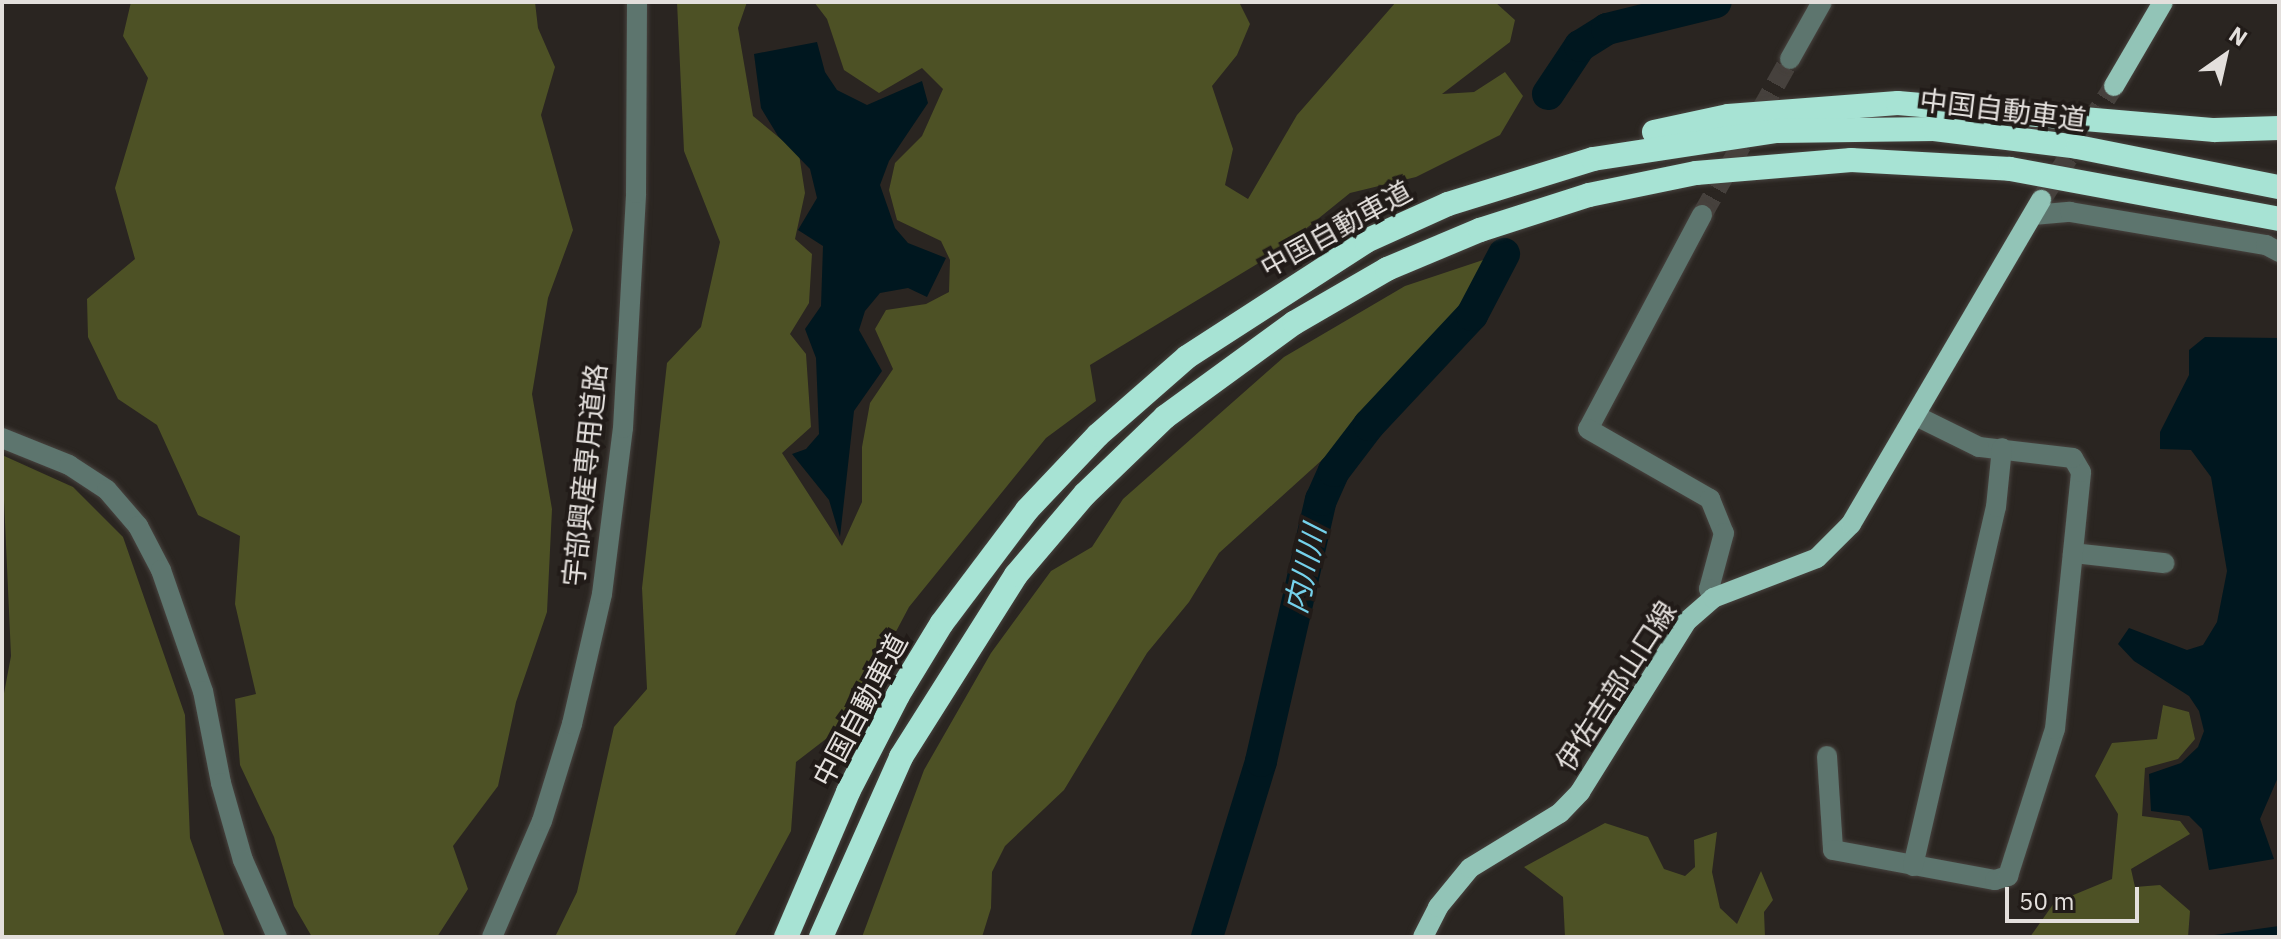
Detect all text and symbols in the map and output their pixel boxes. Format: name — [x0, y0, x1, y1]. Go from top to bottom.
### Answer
north arrow — [2185, 16, 2265, 96]
text: N — [2224, 19, 2253, 52]
street label: 中国自動車道 — [1918, 83, 2088, 137]
street label: 中国自動車道 — [1254, 174, 1418, 284]
street label: 宇部興産専用道路 — [557, 362, 613, 588]
water label: 内川川 — [1277, 521, 1333, 617]
street label: 伊佐吉部山口線 — [1549, 595, 1683, 777]
street label: 中国自動車道 — [806, 628, 914, 792]
scale bar — [2009, 871, 2143, 921]
text: 50 m — [2019, 885, 2074, 917]

